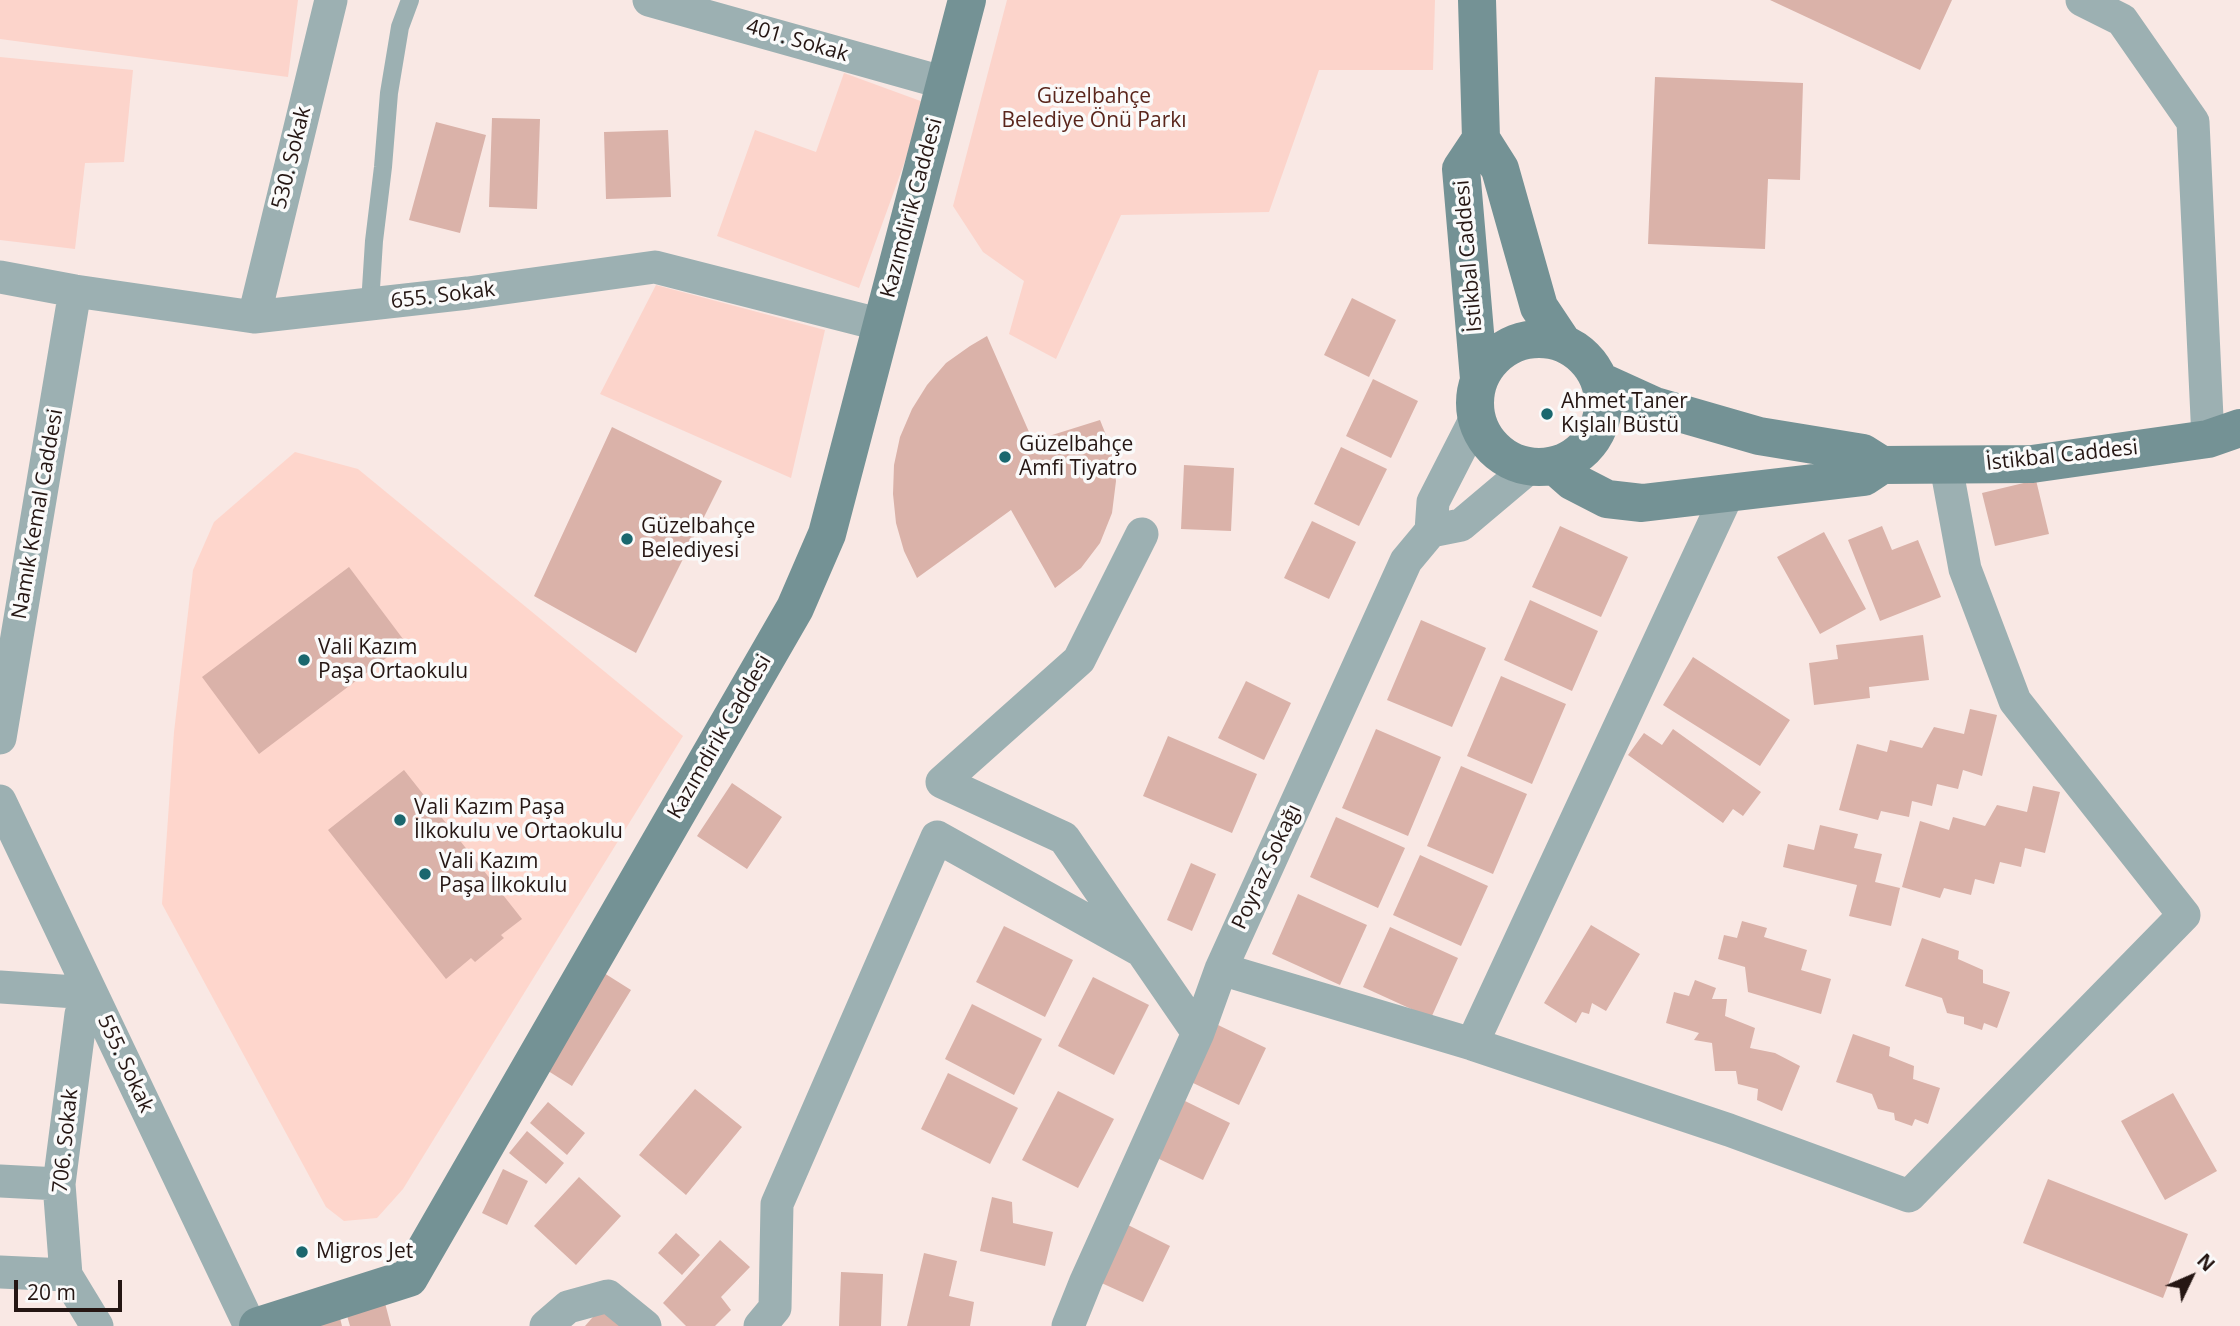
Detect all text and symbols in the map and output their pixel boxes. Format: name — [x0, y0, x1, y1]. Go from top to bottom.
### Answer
street label: 401. Sokak — [743, 14, 851, 68]
park label: Güzelbahçe Belediye Önü Parkı — [1001, 84, 1187, 134]
street label: 530. Sokak — [267, 104, 317, 212]
street label: Kazımdirik Caddesi — [876, 115, 948, 301]
street label: İstikbal Caddesi — [1450, 179, 1488, 333]
street label: 655. Sokak — [389, 277, 497, 315]
place label: Ahmet Taner Kışlalı Büstü — [1561, 389, 1688, 439]
marker: Ahmet Taner Kışlalı Büstü — [1539, 406, 1555, 422]
street label: Namık Kemal Caddesi — [7, 407, 69, 621]
place label: Güzelbahçe Amfi Tiyatro — [1019, 432, 1137, 482]
street label: İstikbal Caddesi — [1985, 435, 2139, 477]
marker: Güzelbahçe Amfi Tiyatro — [997, 449, 1013, 465]
place label: Güzelbahçe Belediyesi — [641, 514, 755, 564]
marker: Güzelbahçe Belediyesi — [619, 531, 635, 547]
place label: Vali Kazım Paşa Ortaokulu — [318, 635, 468, 685]
street label: Kazımdirik Caddesi — [663, 650, 777, 824]
marker: Vali Kazım Paşa Ortaokulu — [296, 652, 312, 668]
place label: Vali Kazım Paşa İlkokulu ve Ortaokulu — [414, 795, 623, 845]
street label: Poyraz Sokağı — [1227, 801, 1307, 933]
marker: Vali Kazım Paşa İlkokulu ve Ortaokulu — [392, 812, 408, 828]
place label: Vali Kazım Paşa İlkokulu — [439, 849, 567, 899]
marker: Vali Kazım Paşa İlkokulu — [417, 866, 433, 882]
street label: 555. Sokak — [91, 1011, 159, 1117]
street label: 706. Sokak — [48, 1088, 84, 1194]
place label: Migros Jet — [316, 1239, 413, 1265]
north arrow — [2156, 1242, 2226, 1312]
marker: Migros Jet — [294, 1244, 310, 1260]
text: N — [2191, 1248, 2221, 1277]
scale bar — [18, 1266, 126, 1310]
text: 20 m — [27, 1278, 76, 1306]

